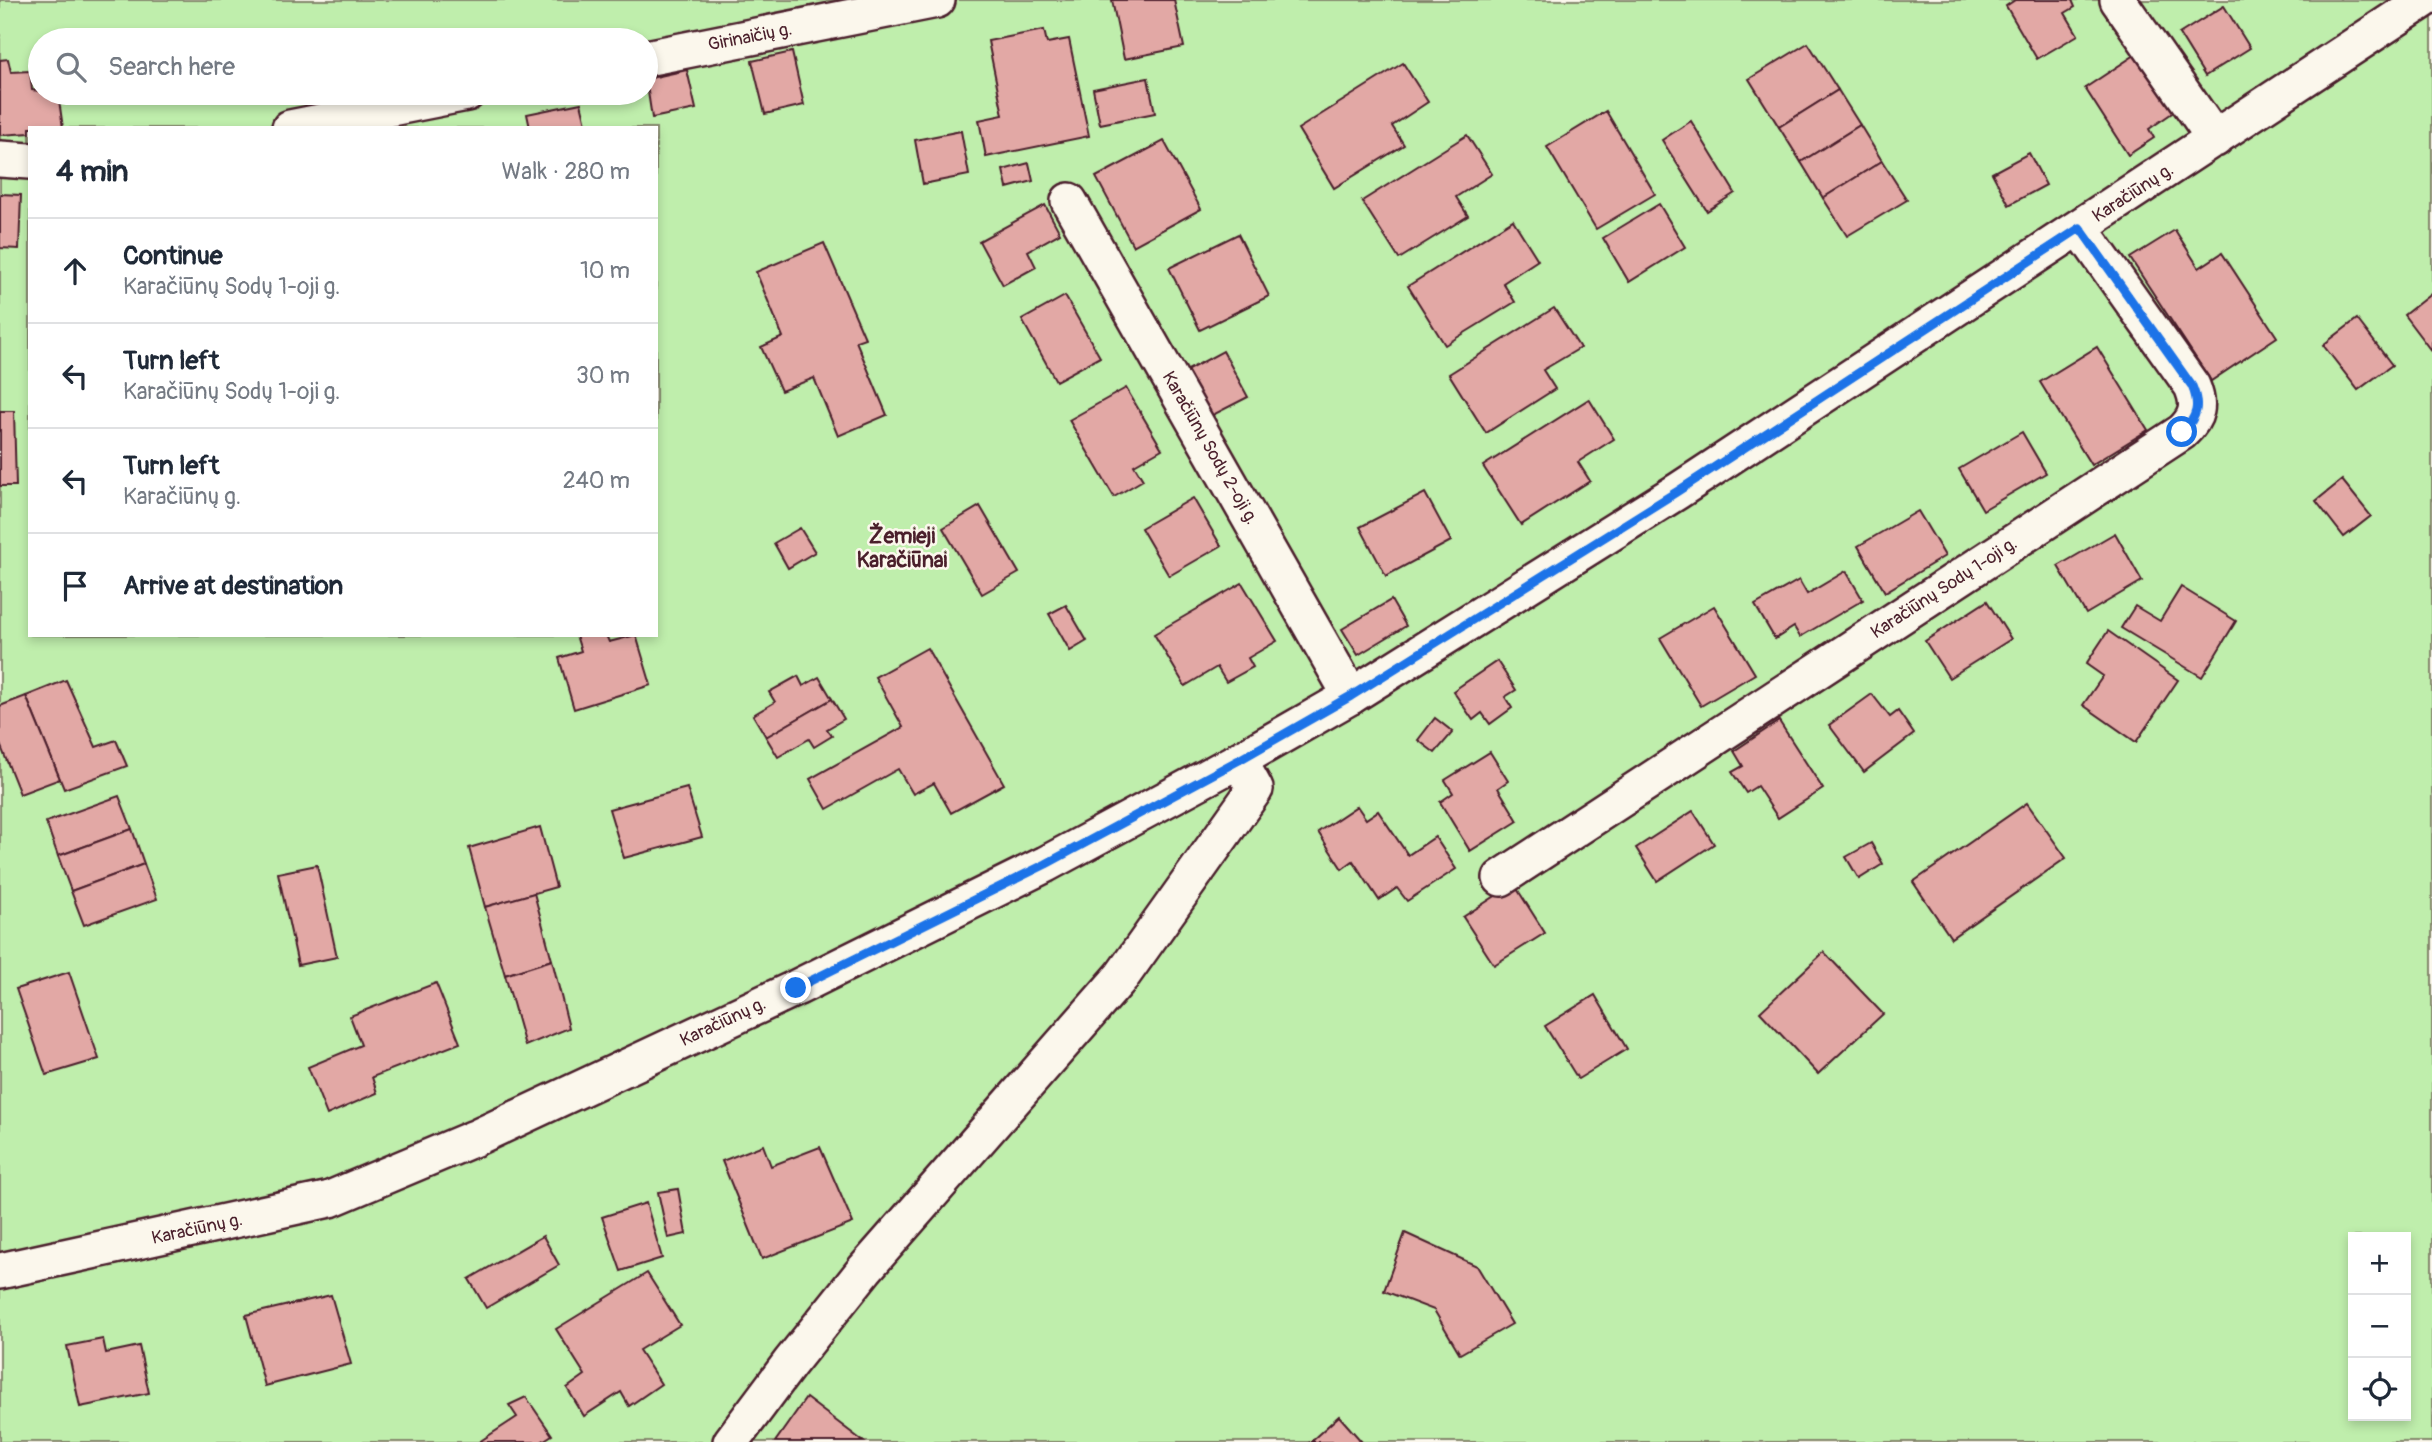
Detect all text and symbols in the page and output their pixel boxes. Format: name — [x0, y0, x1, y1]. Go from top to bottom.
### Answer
street label: Girinaičių g. — [706, 18, 794, 56]
search box — [28, 28, 658, 105]
icon: search — [52, 48, 90, 86]
text: Search here — [108, 51, 235, 83]
text: 4 min — [56, 153, 129, 190]
text: Walk · 280 m — [502, 157, 630, 186]
street label: Karačiūnų g. — [2088, 158, 2178, 228]
text: Continue — [123, 240, 223, 272]
icon: ahead — [56, 252, 94, 290]
text: 10 m — [580, 256, 630, 285]
text: Karačiūnų Sodų 1-oji g. — [123, 272, 340, 301]
text: Turn left — [123, 345, 219, 377]
icon: left — [56, 357, 94, 395]
text: 30 m — [576, 361, 630, 390]
street label: Karačiūnų Sodų 2-oji g. — [1157, 367, 1263, 529]
text: Karačiūnų Sodų 1-oji g. — [123, 377, 340, 406]
route start — [2166, 416, 2197, 447]
text: Turn left — [123, 450, 219, 482]
icon: left — [56, 462, 94, 500]
text: 240 m — [563, 466, 630, 495]
text: Karačiūnų g. — [123, 482, 241, 511]
district label: Žemieji Karačiūnai — [857, 522, 948, 574]
street label: Karačiūnų Sodų 1-oji g. — [1866, 532, 2022, 644]
icon: arrive — [56, 567, 94, 605]
text: Arrive at destination — [123, 570, 343, 602]
route end — [780, 972, 811, 1003]
street label: Karačiūnų g. — [676, 992, 770, 1052]
street label: Karačiūnų g. — [149, 1208, 245, 1250]
map controls — [2348, 1232, 2411, 1421]
button: + — [2348, 1232, 2411, 1295]
button: − — [2348, 1295, 2411, 1358]
button: locate — [2348, 1358, 2411, 1421]

